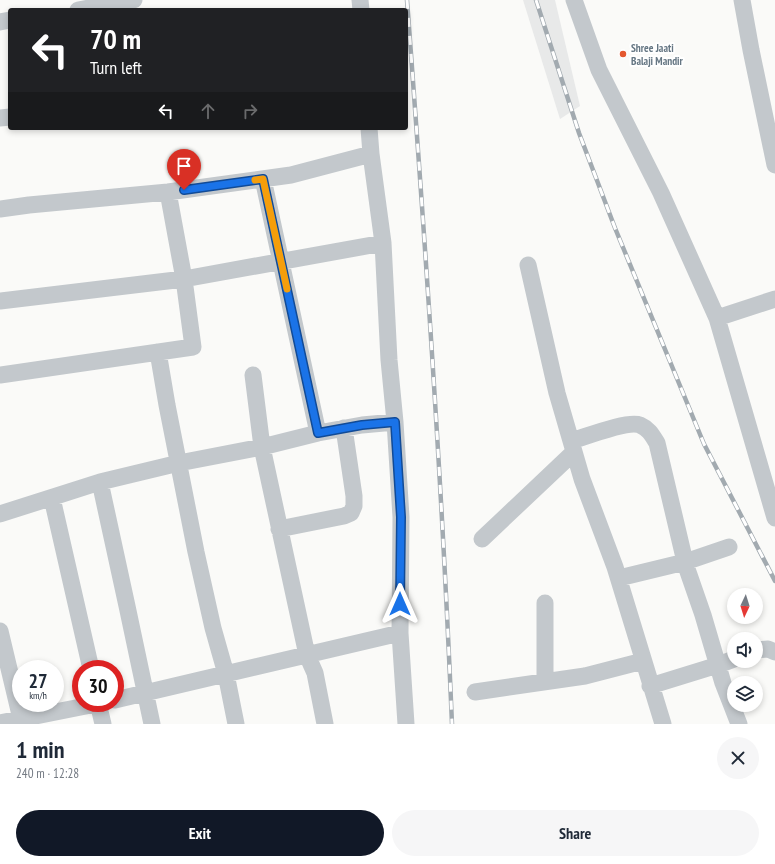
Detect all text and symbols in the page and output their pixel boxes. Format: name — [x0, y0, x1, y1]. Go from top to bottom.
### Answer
text: 70 m — [90, 20, 141, 57]
icon: left — [24, 24, 76, 76]
place label: Shree Jaati Balaji Mandir — [631, 41, 684, 68]
marker: Shree Jaati Balaji Mandir — [618, 49, 628, 59]
text: Turn left — [90, 56, 142, 79]
icon: left — [155, 100, 177, 122]
icon: ahead — [197, 100, 219, 122]
icon: right — [239, 100, 261, 122]
pin — [167, 149, 201, 190]
icon: arrive — [173, 155, 195, 177]
position arrow — [379, 583, 421, 625]
north arrow — [727, 588, 763, 624]
map controls — [727, 588, 763, 712]
button: sound — [727, 632, 763, 668]
speed limit sign: 30 — [72, 660, 124, 712]
text: 27 — [28, 668, 48, 694]
button: layers — [727, 676, 763, 712]
text: km/h — [29, 689, 47, 702]
text: 1 min — [16, 734, 64, 765]
button: close — [717, 737, 759, 779]
text: 240 m · 12:28 — [16, 765, 79, 782]
button: Exit — [16, 810, 384, 856]
button: Share — [392, 810, 759, 856]

